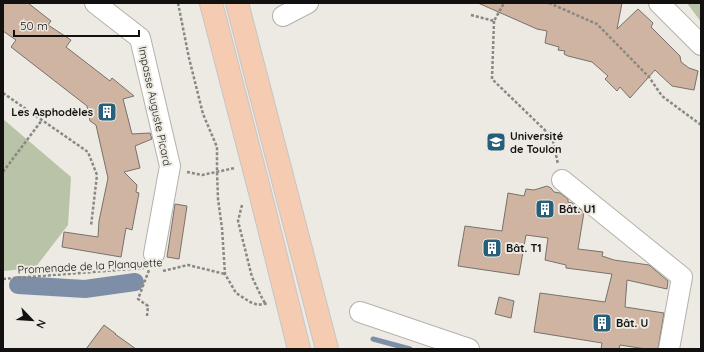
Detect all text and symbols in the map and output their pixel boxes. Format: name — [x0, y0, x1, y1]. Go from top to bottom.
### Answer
scale bar — [14, 12, 139, 38]
text: 50 m — [20, 18, 48, 33]
street label: Impasse Auguste Picard — [135, 45, 175, 167]
building icon: Les Asphodèles — [96, 101, 118, 123]
place label: Les Asphodèles — [11, 105, 93, 119]
place label: Université de Toulon — [510, 129, 564, 156]
school or university icon: Université de Toulon — [485, 131, 507, 153]
building icon: Bât. U1 — [534, 198, 556, 220]
place label: Bât. U1 — [559, 202, 595, 216]
building icon: Bât. T1 — [481, 237, 503, 259]
place label: Bât. T1 — [506, 241, 542, 255]
street label: Promenade de la Planquette — [17, 255, 163, 277]
north arrow — [12, 300, 52, 340]
building icon: Bât. U — [591, 312, 613, 334]
place label: Bât. U — [616, 316, 648, 330]
text: N — [33, 318, 49, 331]

